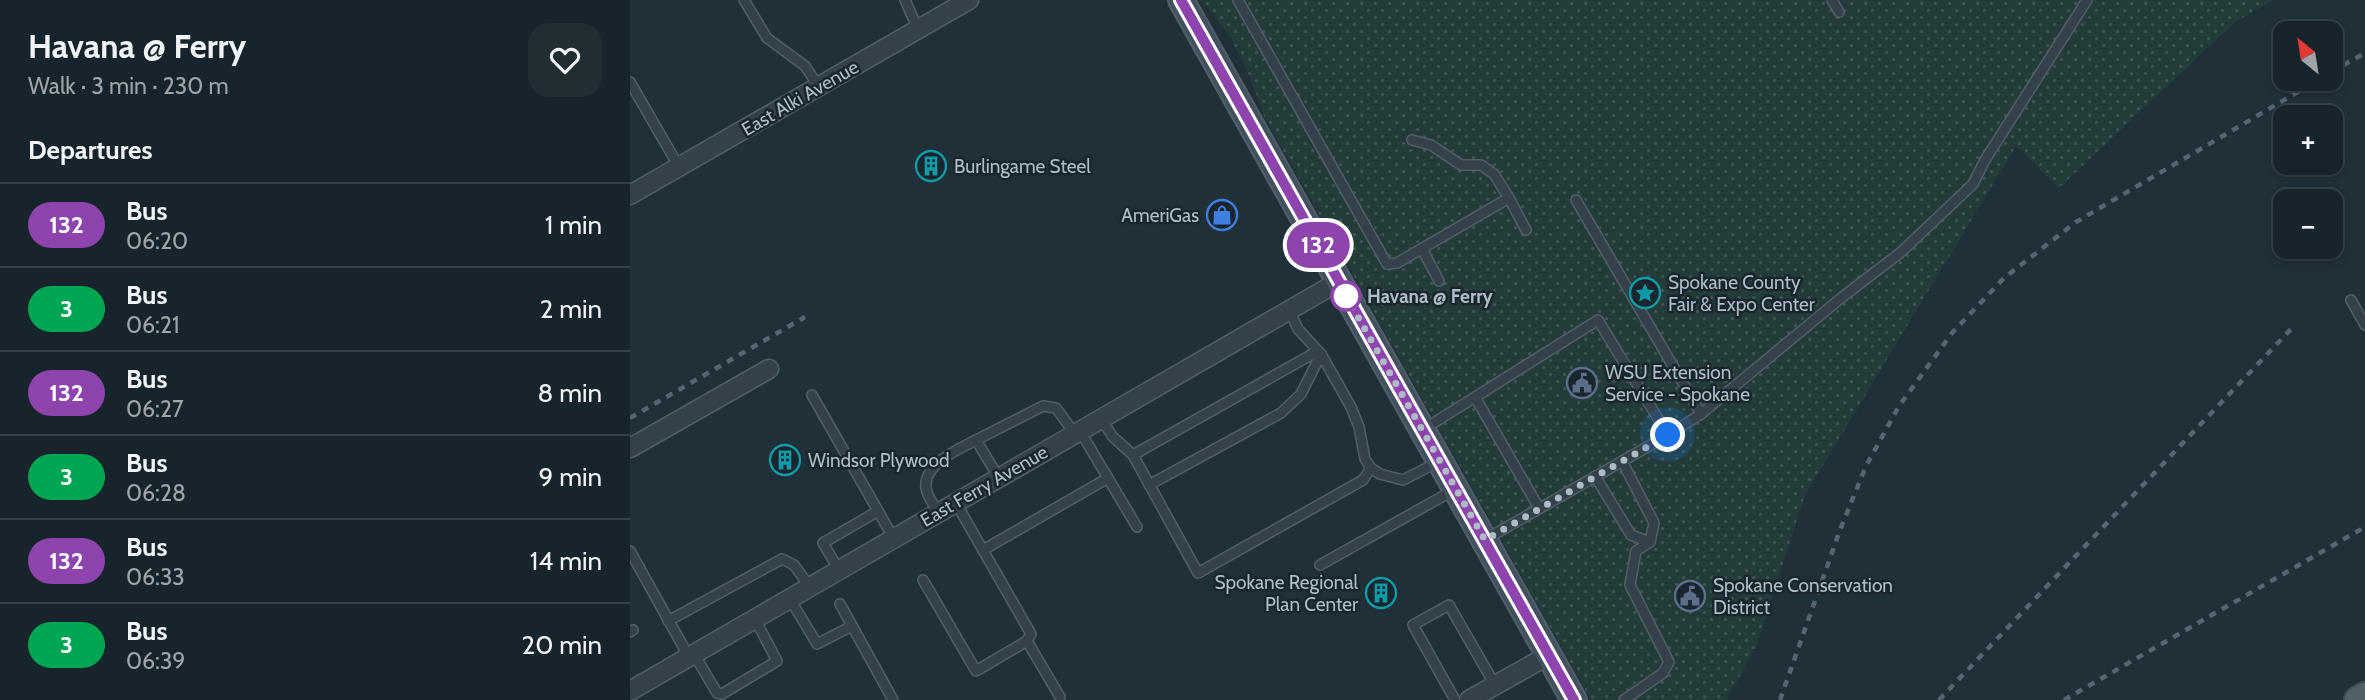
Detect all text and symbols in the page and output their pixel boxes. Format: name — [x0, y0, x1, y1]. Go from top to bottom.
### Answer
north arrow — [2273, 21, 2343, 91]
map controls — [2273, 21, 2343, 259]
button: heart — [528, 23, 602, 97]
text: Havana @ Ferry — [28, 26, 246, 66]
street label: East Alki Avenue — [737, 55, 863, 141]
text: Walk · 3 min · 230 m — [28, 72, 229, 100]
button: + — [2273, 105, 2343, 175]
text: Departures — [28, 134, 152, 166]
building icon: Burlingame Steel — [914, 149, 948, 183]
place label: Burlingame Steel — [954, 155, 1091, 178]
button: − — [2273, 189, 2343, 259]
text: Bus — [126, 195, 167, 227]
shop icon: AmeriGas — [1205, 198, 1239, 232]
place label: AmeriGas — [1121, 204, 1199, 227]
text: 1 min — [545, 209, 602, 241]
text: 132 — [49, 210, 84, 239]
line badge: 132 — [1278, 222, 1358, 268]
text: 06:20 — [126, 227, 188, 255]
text: 132 — [1301, 230, 1335, 259]
place label: Spokane County Fair & Expo Center — [1668, 271, 1815, 316]
place icon: Spokane County Fair & Expo Center — [1628, 276, 1662, 310]
text: Bus — [126, 279, 167, 311]
marker: Havana @ Ferry — [1331, 281, 1361, 311]
place label: Havana @ Ferry — [1367, 285, 1493, 308]
text: 2 min — [540, 293, 602, 325]
text: 3 — [60, 294, 73, 323]
text: 06:21 — [126, 311, 179, 339]
place label: WSU Extension Service - Spokane — [1605, 361, 1750, 406]
text: Bus — [126, 363, 167, 395]
public building icon: WSU Extension Service - Spokane — [1565, 366, 1599, 400]
text: 8 min — [538, 377, 602, 409]
text: 132 — [49, 378, 84, 407]
text: 06:27 — [126, 395, 184, 423]
your location — [1650, 417, 1685, 452]
street label: East Ferry Avenue — [916, 440, 1052, 532]
building icon: Windsor Plywood — [768, 443, 802, 477]
text: Bus — [126, 447, 167, 479]
place label: Windsor Plywood — [808, 449, 950, 472]
text: 9 min — [539, 461, 602, 493]
text: 3 — [60, 462, 73, 491]
text: 06:28 — [126, 479, 186, 507]
text: Bus — [126, 531, 167, 563]
text: 14 min — [530, 545, 602, 577]
text: 132 — [49, 546, 84, 575]
text: 06:33 — [126, 563, 185, 591]
place label: Spokane Regional Plan Center — [1214, 571, 1359, 616]
place label: Spokane Conservation District — [1713, 574, 1893, 619]
building icon: Spokane Regional Plan Center — [1364, 576, 1398, 610]
public building icon: Spokane Conservation District — [1673, 579, 1707, 613]
text: Bus — [126, 615, 167, 647]
text: 20 min — [522, 629, 602, 661]
text: 3 — [60, 630, 73, 659]
text: 06:39 — [126, 647, 185, 675]

